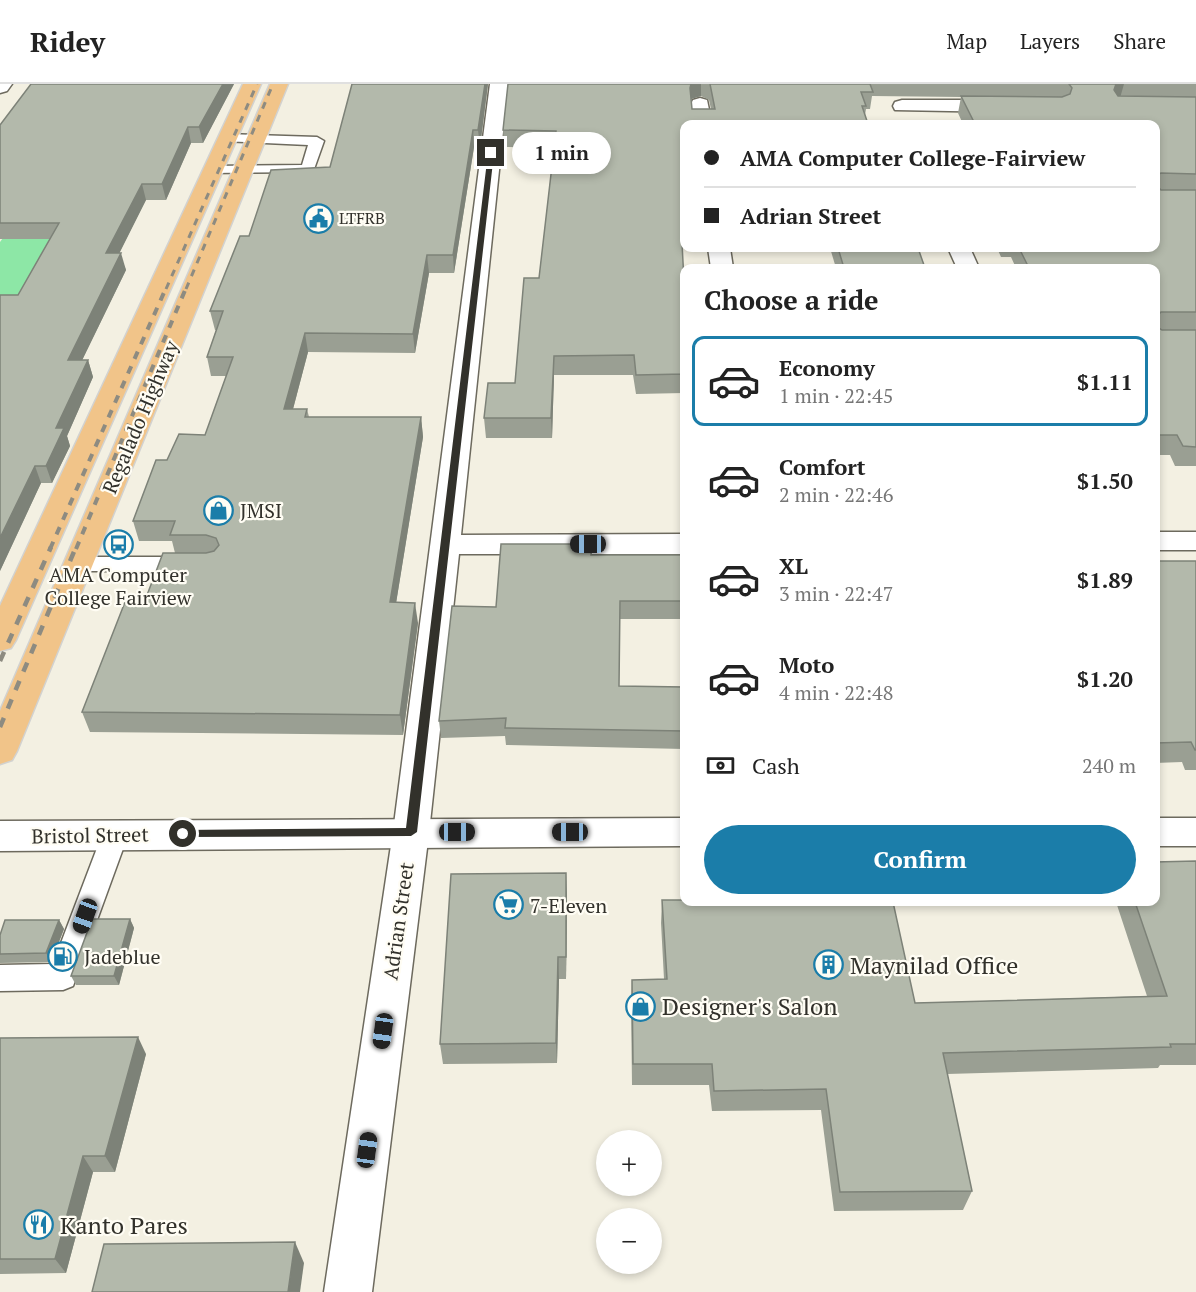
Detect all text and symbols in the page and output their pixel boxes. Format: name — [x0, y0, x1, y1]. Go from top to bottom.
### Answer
text: Ridey — [30, 23, 105, 60]
text: Map — [946, 27, 987, 55]
text: Layers — [1020, 27, 1080, 55]
text: Share — [1113, 27, 1166, 55]
callout: 1 min — [512, 132, 611, 174]
route end — [477, 139, 504, 166]
text: 1 min — [534, 139, 589, 166]
text: AMA Computer College-Fairview — [740, 143, 1085, 172]
text: Adrian Street — [740, 201, 881, 230]
public building icon: LTFRB — [302, 202, 334, 234]
place label: LTFRB — [339, 207, 385, 229]
text: Choose a ride — [704, 282, 879, 318]
street label: Regalado Highway — [96, 336, 185, 498]
text: Economy — [779, 353, 875, 382]
icon: car — [707, 354, 761, 408]
text: $1.11 — [1077, 367, 1133, 396]
text: 1 min · 22:45 — [779, 382, 893, 409]
text: Comfort — [779, 452, 865, 481]
icon: car — [707, 453, 761, 507]
text: $1.50 — [1077, 466, 1133, 495]
text: 2 min · 22:46 — [779, 481, 893, 508]
shop icon: JMSI — [203, 494, 235, 526]
place label: JMSI — [240, 497, 282, 524]
bus stop icon: AMA Computer College Fairview — [102, 528, 134, 560]
car — [570, 535, 606, 553]
text: XL — [779, 551, 808, 580]
icon: car — [707, 552, 761, 606]
place label: AMA Computer College Fairview — [45, 561, 192, 611]
text: $1.89 — [1077, 565, 1133, 594]
text: 3 min · 22:47 — [779, 580, 893, 607]
text: Moto — [779, 650, 834, 679]
icon: car — [707, 651, 761, 705]
text: $1.20 — [1077, 664, 1133, 693]
text: 4 min · 22:48 — [779, 679, 893, 706]
icon: cash — [704, 749, 737, 782]
text: Cash — [752, 751, 800, 780]
text: 240 m — [1082, 752, 1136, 779]
street label: Bristol Street — [31, 820, 149, 850]
route start — [169, 820, 196, 847]
car — [439, 823, 475, 841]
car — [552, 823, 588, 841]
button: Confirm — [704, 825, 1136, 894]
street label: Adrian Street — [376, 860, 420, 982]
supermarket icon: 7-Eleven — [493, 889, 525, 921]
place label: 7-Eleven — [530, 892, 607, 919]
car — [70, 896, 100, 936]
fuel station icon: Jadeblue — [47, 940, 79, 972]
place label: Jadeblue — [84, 943, 161, 970]
building icon: Maynilad Office — [813, 949, 845, 981]
place label: Maynilad Office — [850, 949, 1018, 981]
shop icon: Designer's Salon — [625, 990, 657, 1022]
place label: Designer's Salon — [662, 990, 837, 1022]
car — [372, 1012, 394, 1050]
map controls — [596, 1130, 662, 1274]
button: + — [596, 1130, 662, 1196]
car — [356, 1131, 378, 1169]
button: − — [596, 1208, 662, 1274]
restaurant icon: Kanto Pares — [23, 1209, 55, 1241]
place label: Kanto Pares — [60, 1209, 188, 1241]

